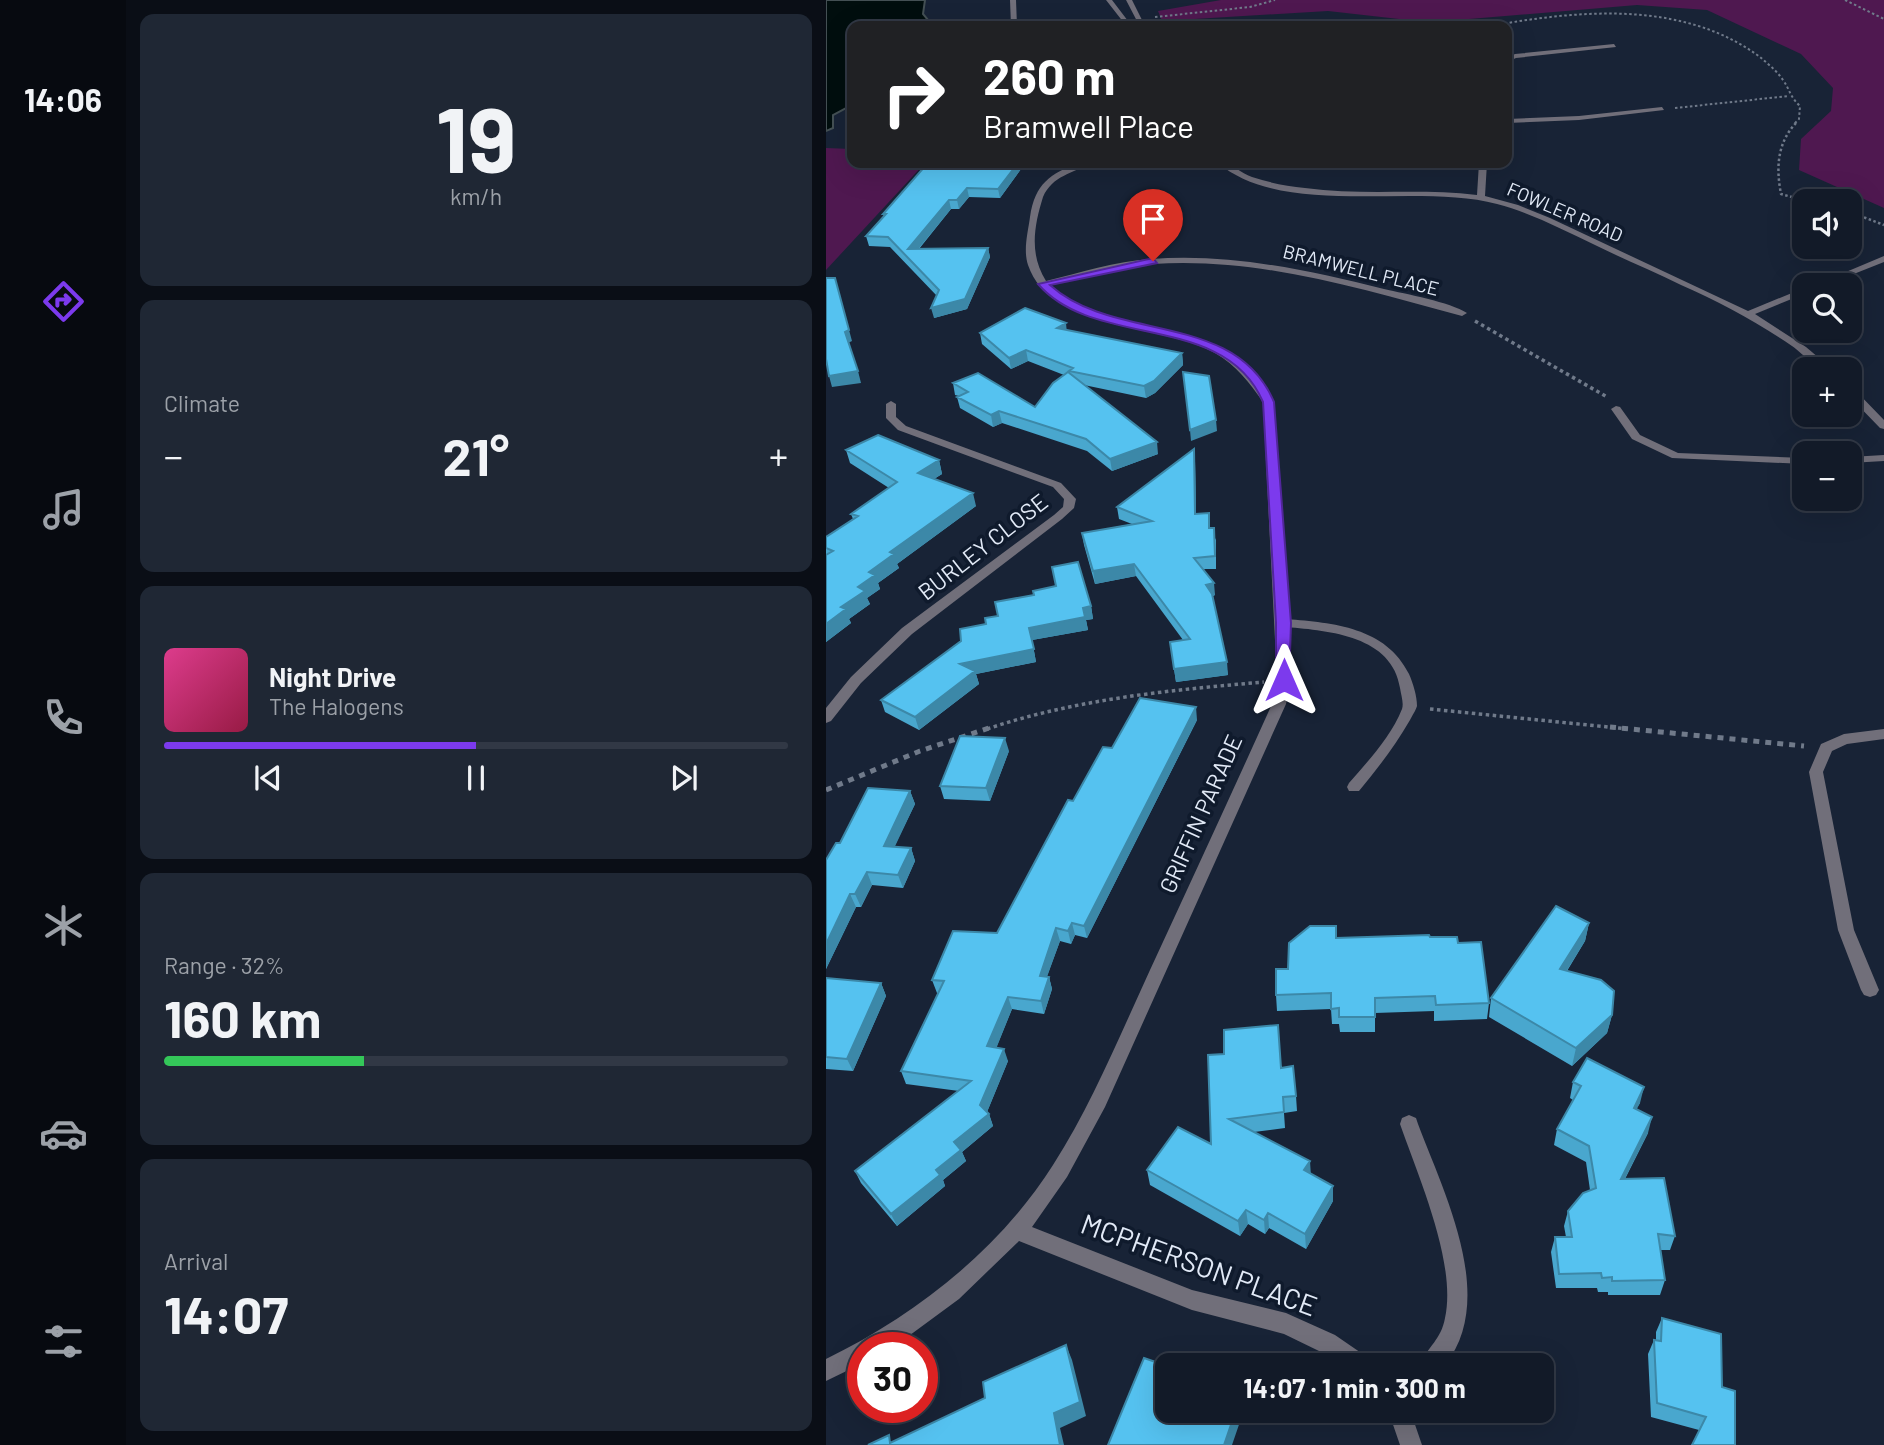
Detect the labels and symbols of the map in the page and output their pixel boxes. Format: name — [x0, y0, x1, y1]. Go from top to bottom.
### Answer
street label: FOWLER ROAD — [1504, 177, 1627, 246]
pin — [1123, 189, 1183, 261]
street label: BRAMWELL PLACE — [1281, 239, 1441, 300]
street label: BURLEY CLOSE — [912, 487, 1053, 605]
position arrow — [1247, 643, 1321, 717]
street label: GRIFFIN PARADE — [1153, 730, 1248, 897]
street label: MCPHERSON PLACE — [1077, 1206, 1322, 1323]
speed limit sign: 30 — [847, 1332, 938, 1423]

